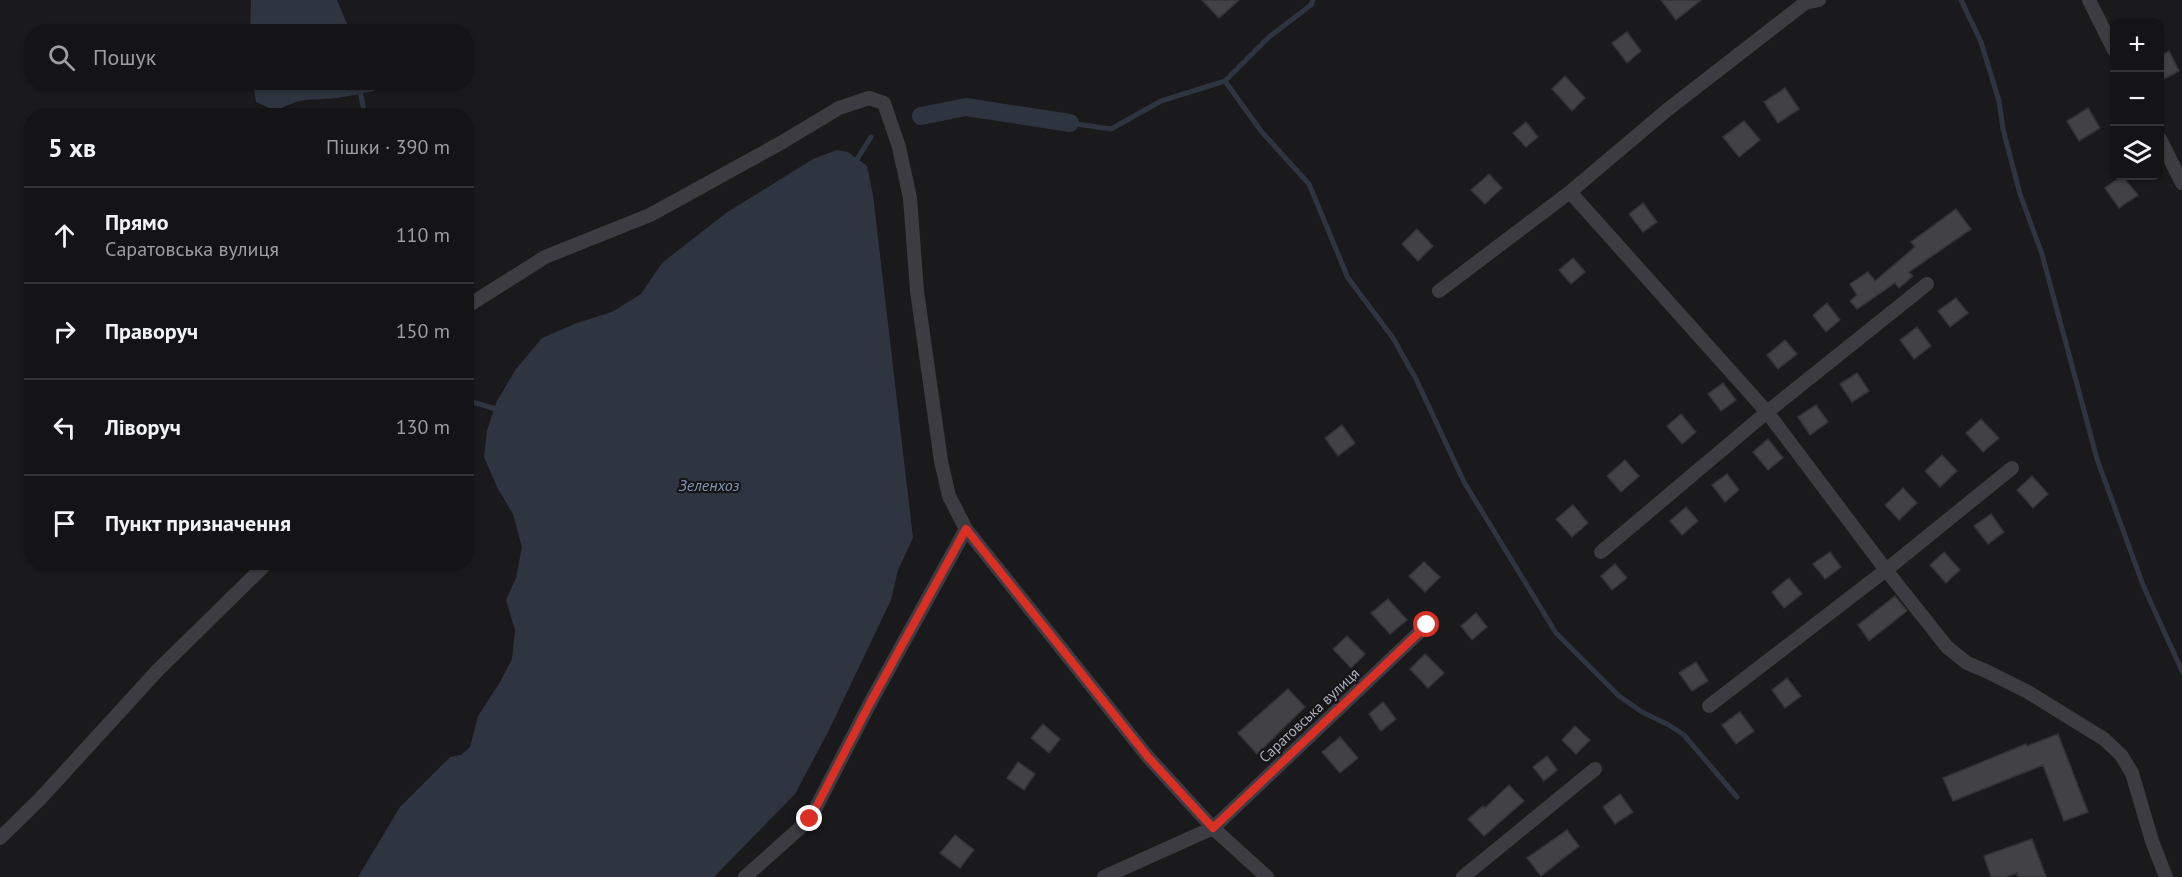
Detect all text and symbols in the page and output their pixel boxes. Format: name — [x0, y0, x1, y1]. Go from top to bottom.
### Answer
map controls — [2110, 18, 2164, 180]
button: + — [2110, 18, 2164, 72]
search box — [24, 24, 474, 90]
icon: search — [45, 41, 78, 74]
text: Пошук — [93, 43, 156, 71]
button: − — [2110, 72, 2164, 126]
button: layers — [2110, 126, 2164, 180]
text: 5 хв — [48, 131, 96, 164]
text: Пішки · 390 m — [326, 134, 450, 160]
text: Прямо — [105, 208, 168, 236]
icon: ahead — [48, 219, 81, 252]
text: 110 m — [396, 222, 450, 248]
text: Саратовська вулиця — [105, 236, 279, 262]
icon: right — [48, 315, 81, 348]
text: Праворуч — [105, 317, 198, 345]
text: 150 m — [396, 318, 450, 344]
icon: left — [48, 411, 81, 444]
text: Ліворуч — [105, 413, 181, 441]
text: 130 m — [396, 414, 450, 440]
water label: Зеленхоз — [679, 475, 740, 495]
icon: arrive — [48, 507, 81, 540]
text: Пункт призначення — [105, 509, 291, 537]
route start — [1413, 611, 1439, 637]
street label: Саратовська вулиця — [1255, 664, 1363, 766]
route end — [796, 805, 822, 831]

